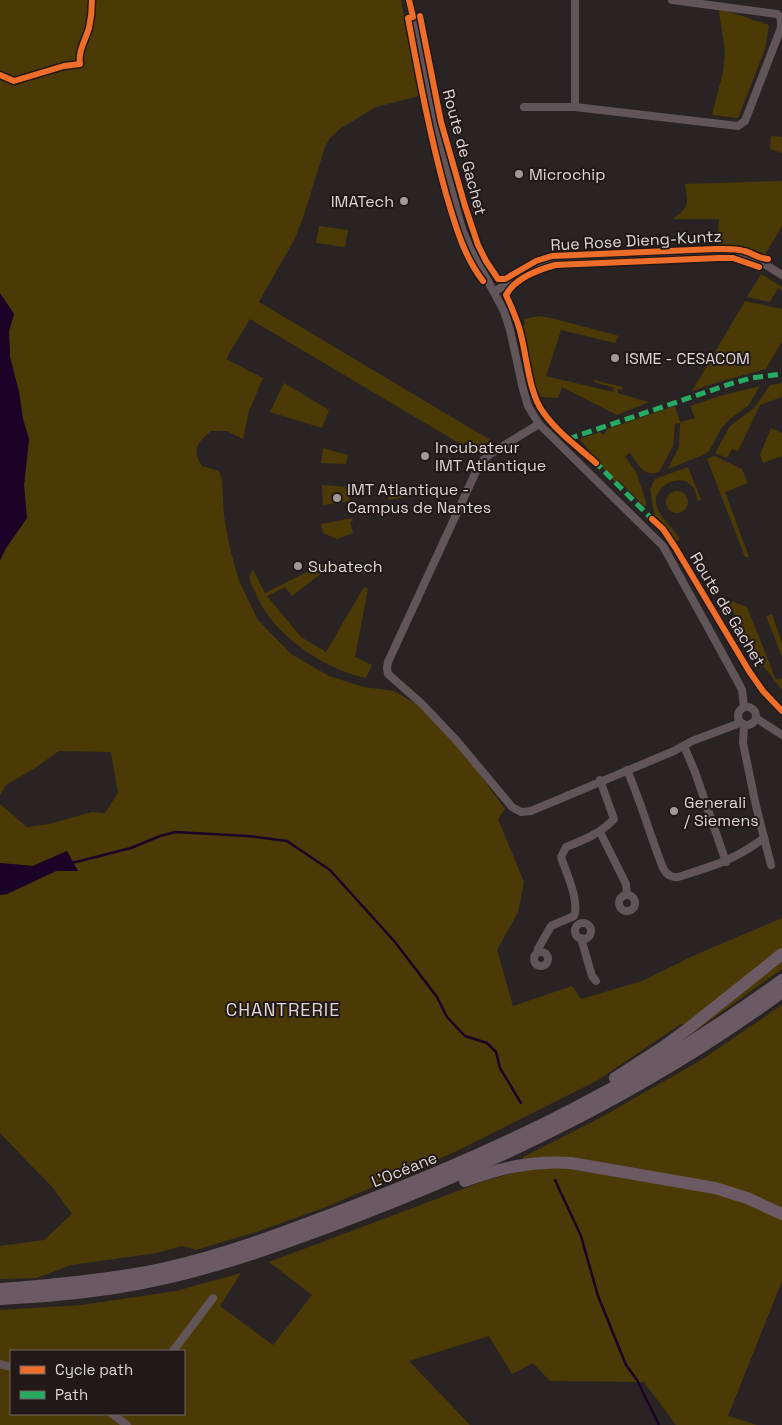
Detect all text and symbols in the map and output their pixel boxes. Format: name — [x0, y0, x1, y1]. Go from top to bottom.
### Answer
street label: Route de Gachet — [438, 87, 491, 218]
place label: Microchip — [529, 164, 606, 185]
marker: Microchip — [513, 168, 525, 180]
place label: IMATech — [331, 191, 394, 212]
marker: IMATech — [398, 195, 410, 207]
street label: Rue Rose Dieng-Kuntz — [550, 226, 722, 255]
place label: ISME - CESACOM — [625, 348, 750, 369]
marker: ISME - CESACOM — [609, 352, 621, 364]
place label: Incubateur IMT Atlantique — [435, 437, 546, 476]
marker: Incubateur IMT Atlantique — [419, 450, 431, 462]
place label: IMT Atlantique - Campus de Nantes — [347, 479, 491, 518]
marker: IMT Atlantique - Campus de Nantes — [331, 492, 343, 504]
street label: Route de Gachet — [685, 548, 770, 670]
place label: Subatech — [308, 556, 383, 577]
marker: Subatech — [292, 560, 304, 572]
place label: Generali / Siemens — [684, 792, 759, 831]
marker: Generali / Siemens — [668, 805, 680, 817]
district label: CHANTRERIE — [226, 998, 340, 1021]
street label: L’Océane — [368, 1147, 440, 1192]
legend — [10, 1350, 185, 1415]
text: Cycle path — [55, 1360, 133, 1379]
text: Path — [55, 1385, 88, 1404]

